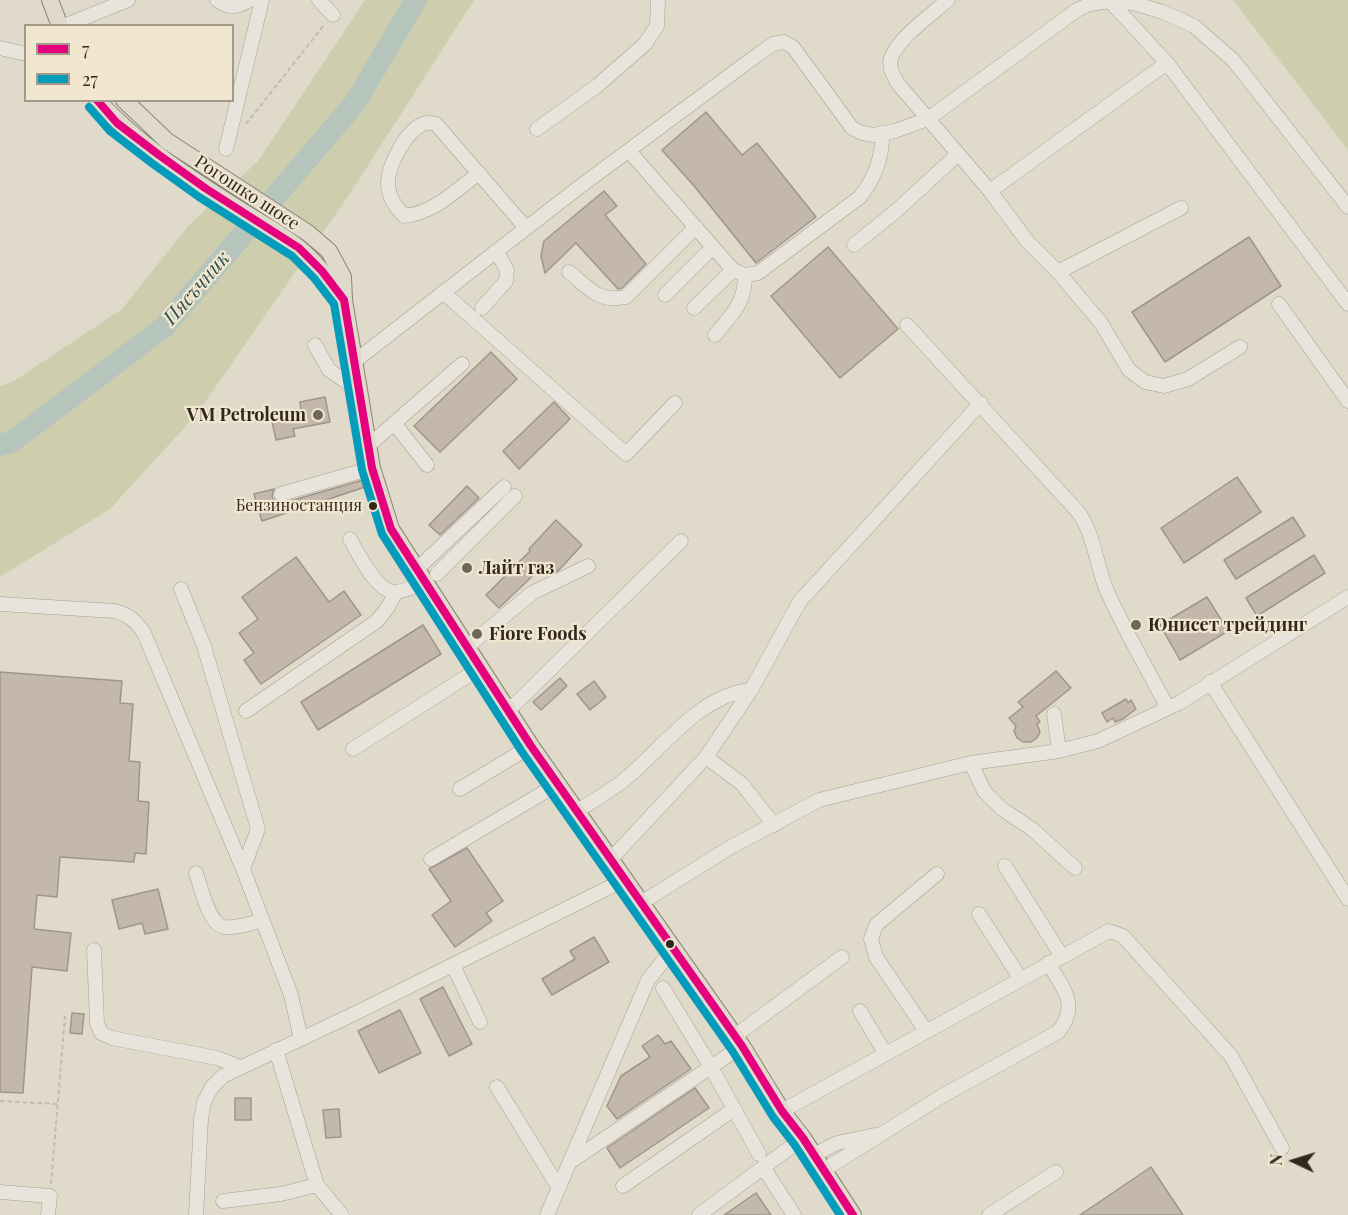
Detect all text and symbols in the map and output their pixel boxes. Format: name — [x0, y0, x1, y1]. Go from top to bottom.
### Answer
legend — [24, 24, 234, 102]
text: 7 — [82, 37, 89, 61]
text: 27 — [82, 67, 98, 91]
street label: Рогошко шосе — [190, 151, 304, 235]
water label: Пясъчник — [159, 246, 235, 330]
place label: VM Petroleum — [187, 404, 306, 426]
marker: VM Petroleum — [311, 408, 325, 422]
place label: Бензиностанция — [236, 496, 362, 516]
marker: Бензиностанция — [367, 500, 379, 512]
place label: Лайт газ — [479, 557, 554, 579]
marker: Лайт газ — [460, 561, 474, 575]
place label: Юнисет трейдинг — [1148, 614, 1307, 636]
marker: Юнисет трейдинг — [1129, 618, 1143, 632]
place label: Fiore Foods — [489, 623, 587, 645]
marker: Fiore Foods — [470, 627, 484, 641]
unlabelled marker — [664, 938, 676, 950]
north arrow — [1264, 1131, 1324, 1191]
text: N — [1265, 1153, 1286, 1166]

